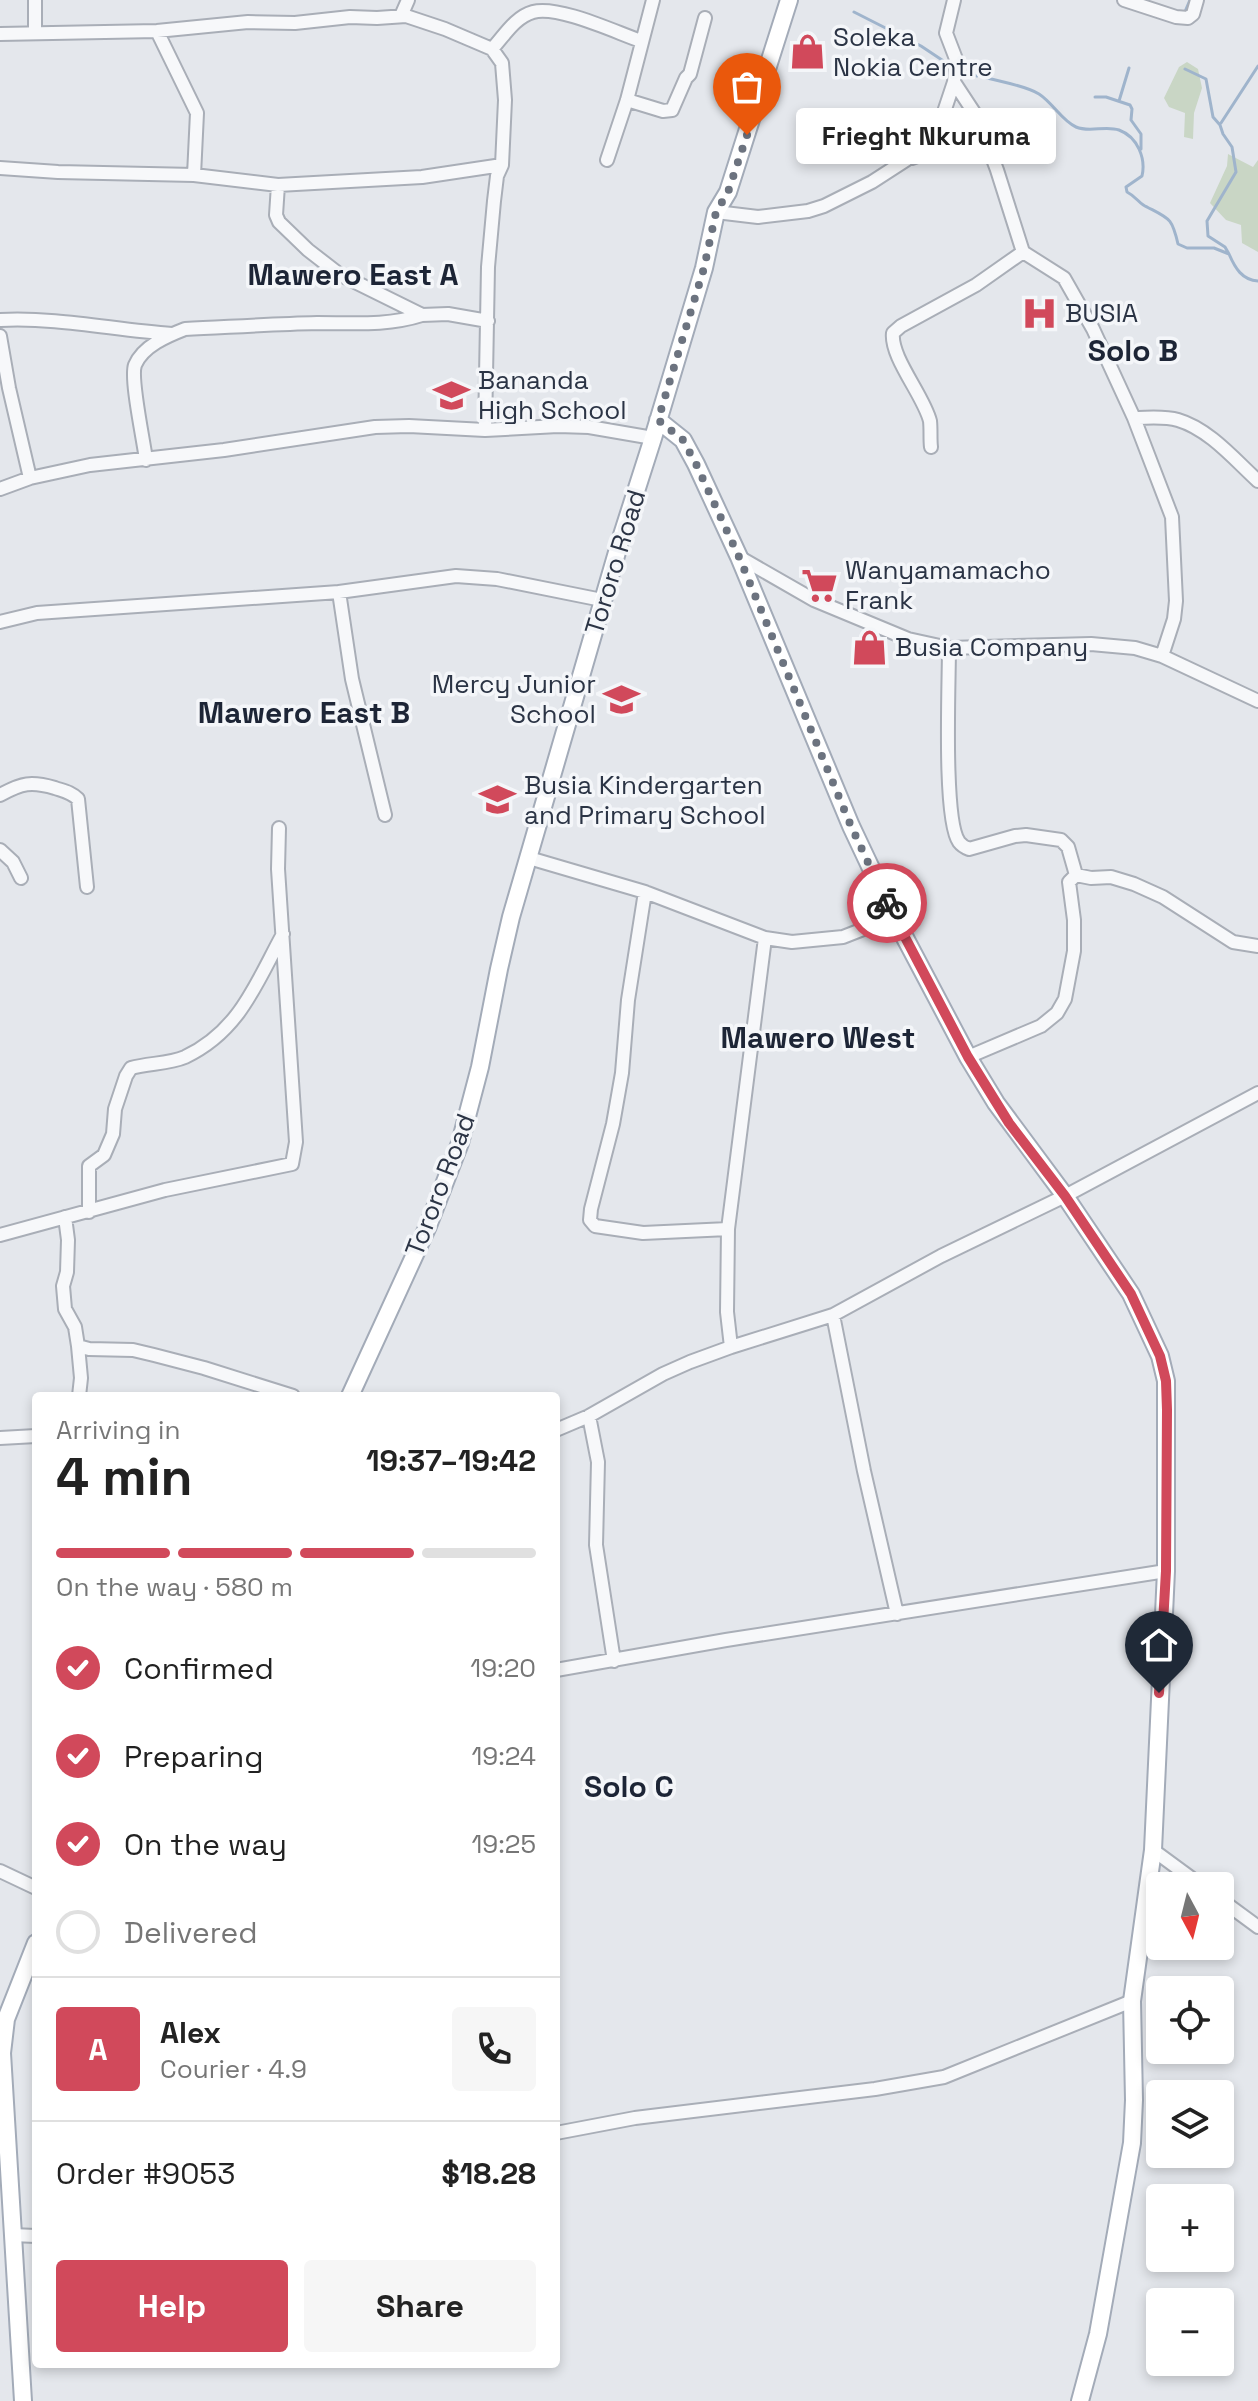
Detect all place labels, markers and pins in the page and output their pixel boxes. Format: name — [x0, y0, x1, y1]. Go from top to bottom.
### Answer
place label: Soleka Nokia Centre — [833, 20, 993, 84]
shop icon: Soleka Nokia Centre — [788, 33, 826, 71]
pin — [713, 53, 781, 135]
callout: Frieght Nkuruma — [795, 107, 1055, 163]
hospital icon: BUSIA — [1020, 294, 1058, 332]
place label: BUSIA — [1065, 296, 1138, 330]
place label: Bananda High School — [478, 363, 627, 427]
school or university icon: Bananda High School — [433, 376, 471, 414]
place label: Wanyamamacho Frank — [845, 553, 1051, 617]
supermarket icon: Wanyamamacho Frank — [800, 566, 838, 604]
shop icon: Busia Company — [850, 628, 888, 666]
place label: Busia Company — [895, 630, 1088, 664]
place label: Mercy Junior School — [432, 667, 596, 731]
school or university icon: Mercy Junior School — [603, 680, 641, 718]
place label: Busia Kindergarten and Primary School — [524, 768, 766, 832]
school or university icon: Busia Kindergarten and Primary School — [479, 781, 517, 819]
pin — [1125, 1611, 1193, 1693]

